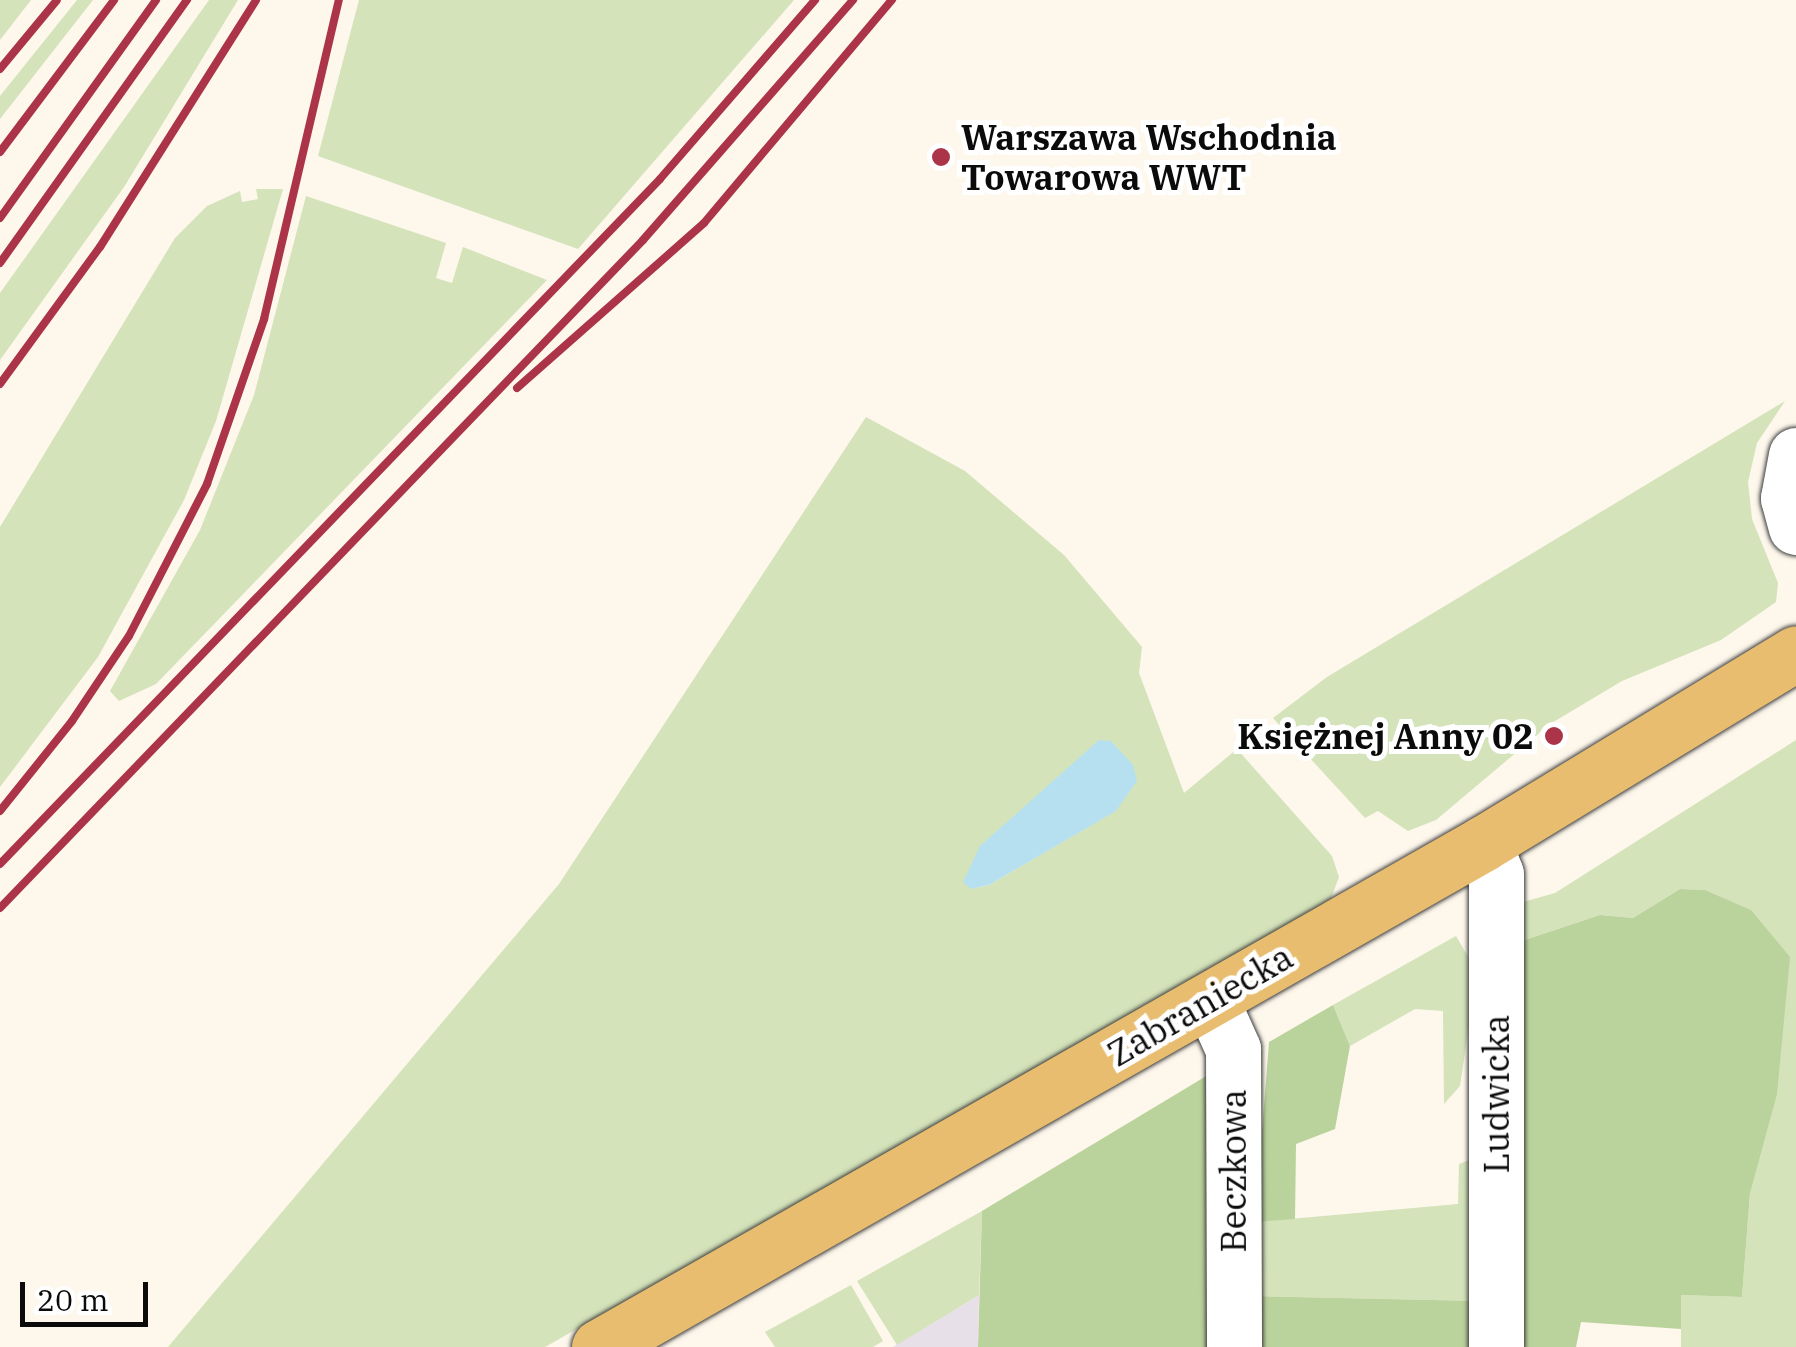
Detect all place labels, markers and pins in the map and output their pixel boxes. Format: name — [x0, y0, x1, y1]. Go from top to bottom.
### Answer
place label: Warszawa Wschodnia Towarowa WWT — [961, 116, 1337, 198]
marker: Warszawa Wschodnia Towarowa WWT — [930, 146, 952, 168]
place label: Księżnej Anny 02 — [1237, 715, 1534, 757]
marker: Księżnej Anny 02 — [1543, 725, 1565, 747]

